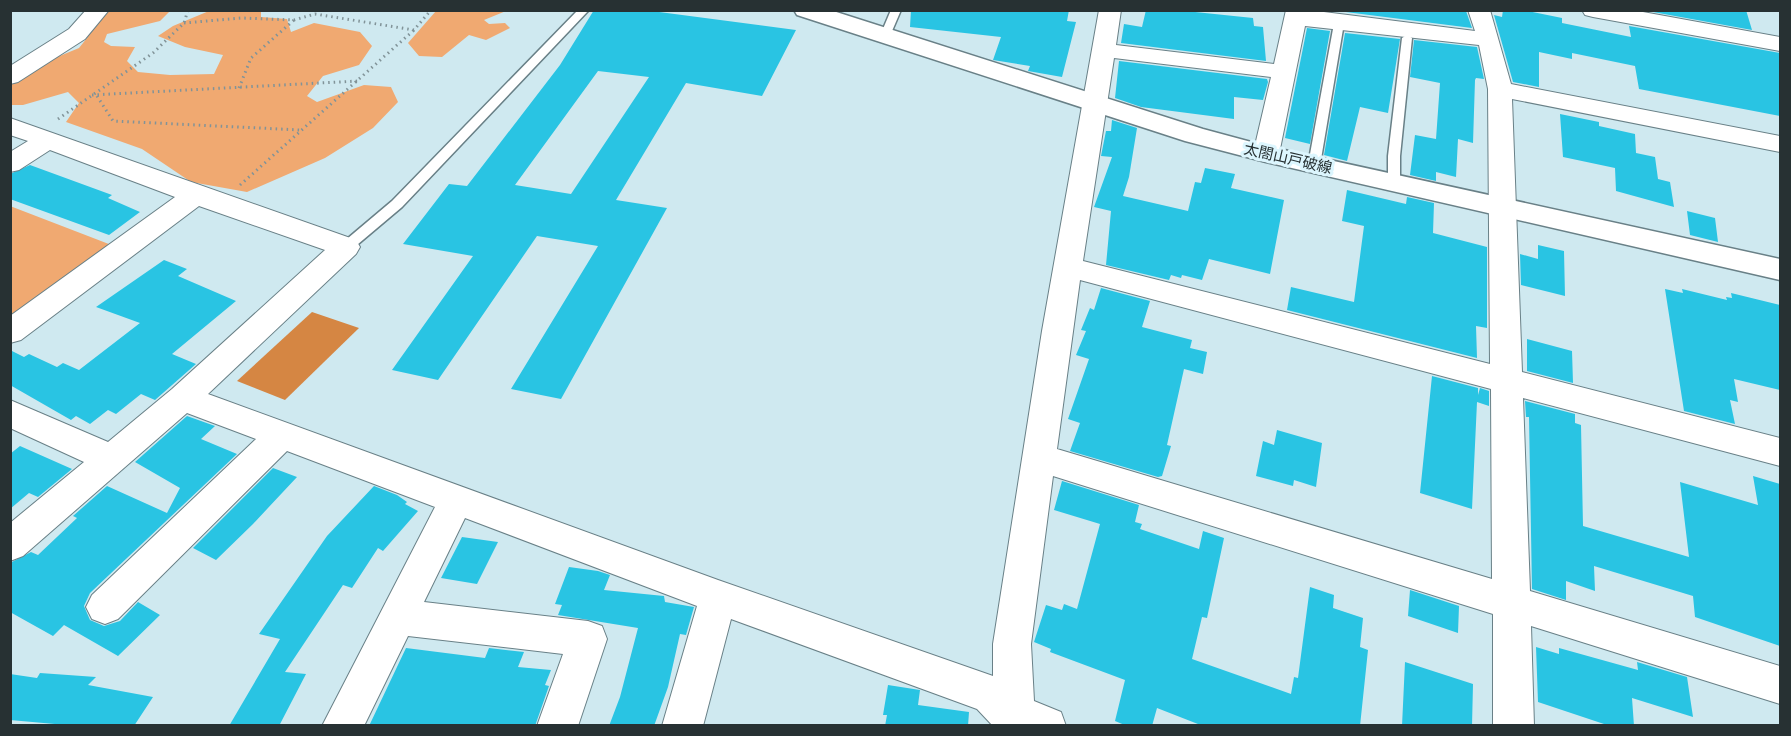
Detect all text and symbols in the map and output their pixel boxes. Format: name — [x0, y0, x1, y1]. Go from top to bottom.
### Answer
street label: 太閤山戸破線 — [1242, 138, 1334, 178]

